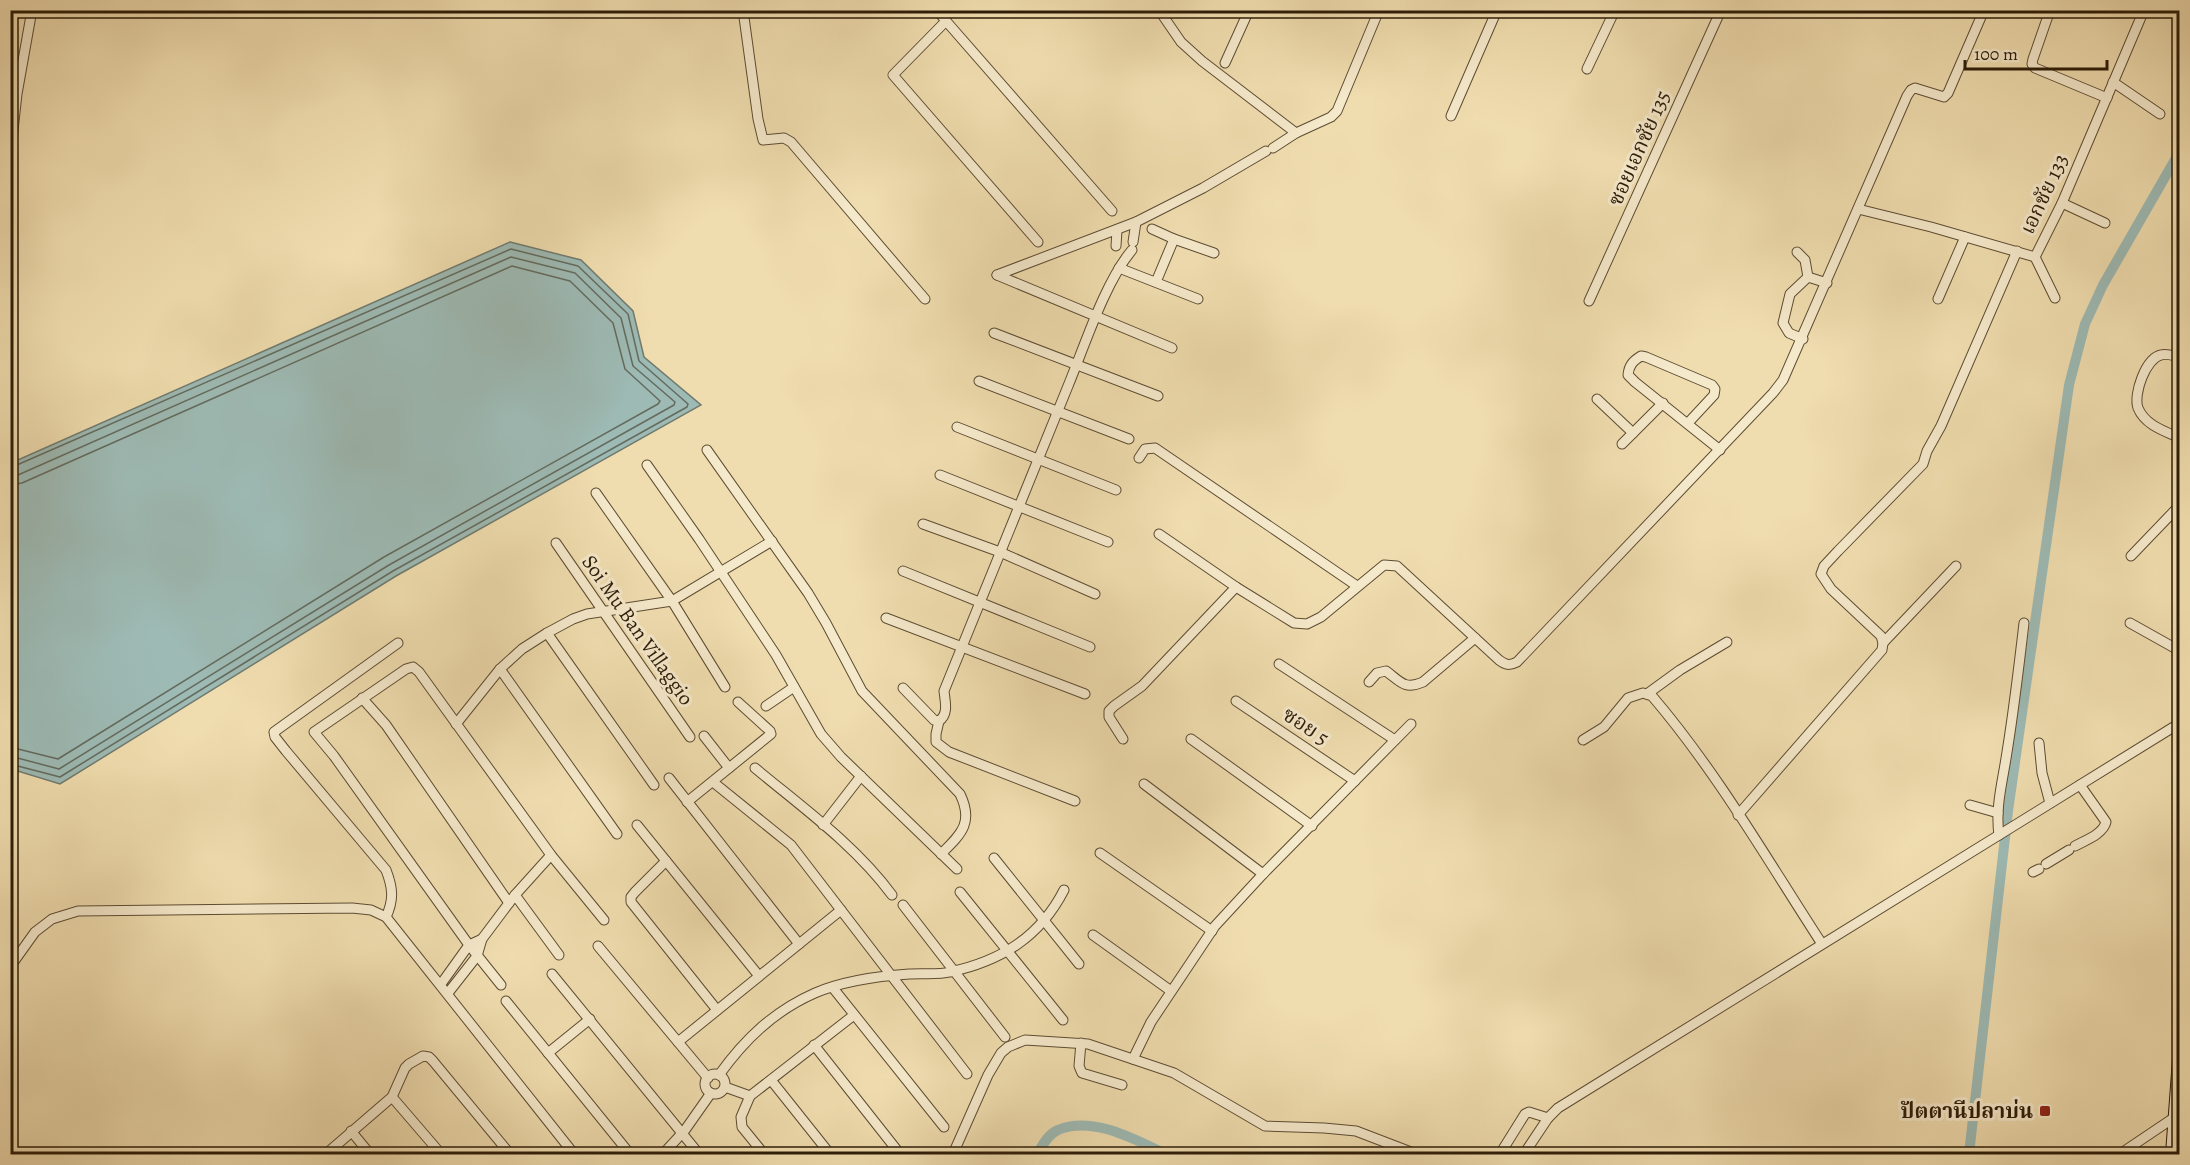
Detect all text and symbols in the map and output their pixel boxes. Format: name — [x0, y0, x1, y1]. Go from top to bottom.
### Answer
scale bar — [1965, 33, 2108, 71]
text: 100 m — [1974, 42, 2018, 66]
street label: ซอยเอกชัย 135 — [1601, 86, 1677, 210]
street label: เอกชัย 133 — [2013, 149, 2075, 239]
street label: Soi Mu Ban Villaggio — [576, 549, 700, 711]
street label: ซอย 5 — [1277, 700, 1335, 752]
place label: ปัตตานีปลาบ่น — [1900, 1097, 2033, 1125]
marker: ปัตตานีปลาบ่น — [2038, 1104, 2052, 1118]

